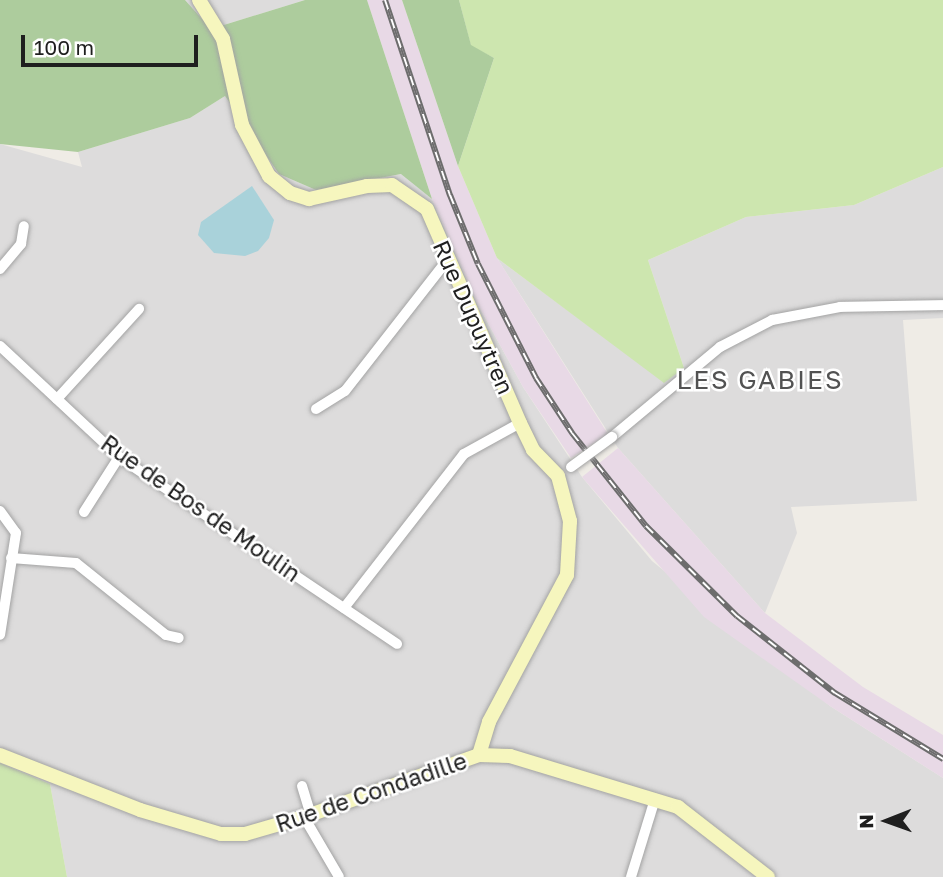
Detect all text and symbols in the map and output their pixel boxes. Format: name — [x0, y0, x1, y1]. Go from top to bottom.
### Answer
scale bar — [24, 21, 201, 65]
text: 100 m — [34, 34, 94, 60]
street label: Rue Dupuytren — [428, 236, 520, 398]
district label: LES GABIES — [678, 364, 842, 396]
street label: Rue de Bos de Moulin — [96, 429, 306, 587]
street label: Rue de Condadille — [272, 746, 470, 838]
north arrow — [852, 786, 922, 856]
text: N — [854, 814, 877, 829]

